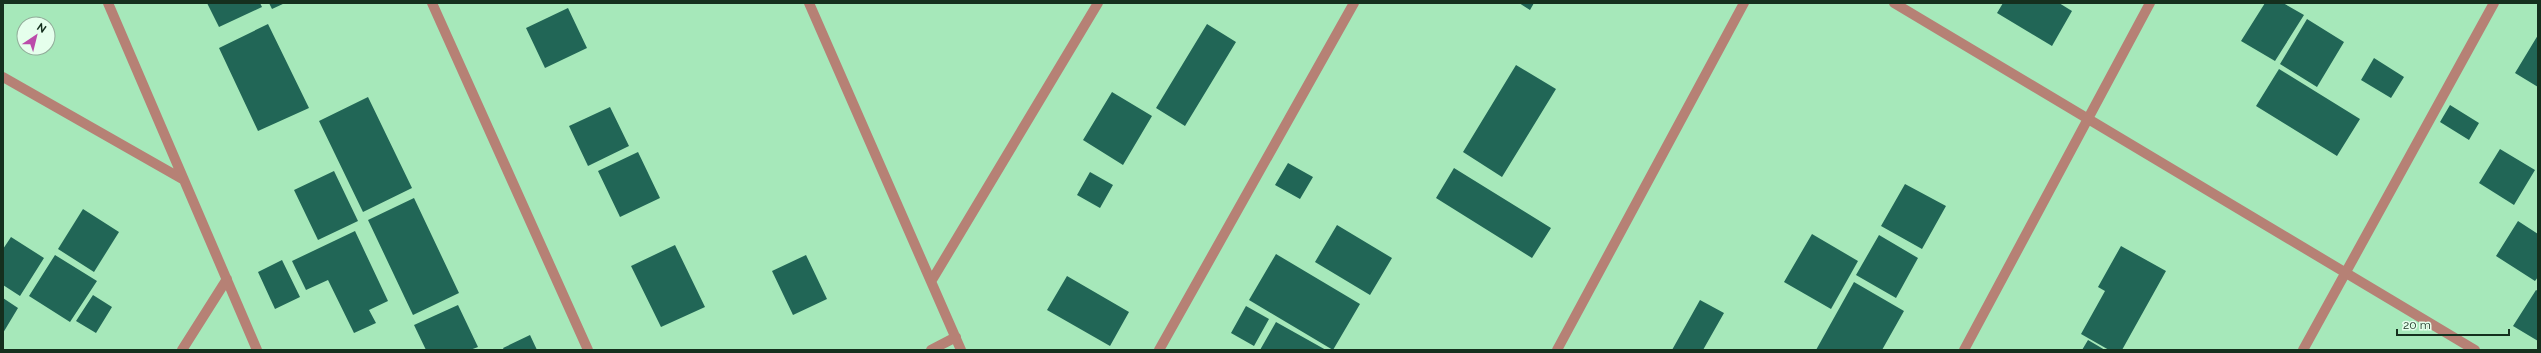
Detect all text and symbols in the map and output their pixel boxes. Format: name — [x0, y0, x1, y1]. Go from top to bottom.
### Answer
north arrow — [16, 16, 56, 56]
text: N — [34, 20, 49, 36]
scale bar — [2397, 311, 2509, 337]
text: 20 m — [2403, 318, 2431, 332]

